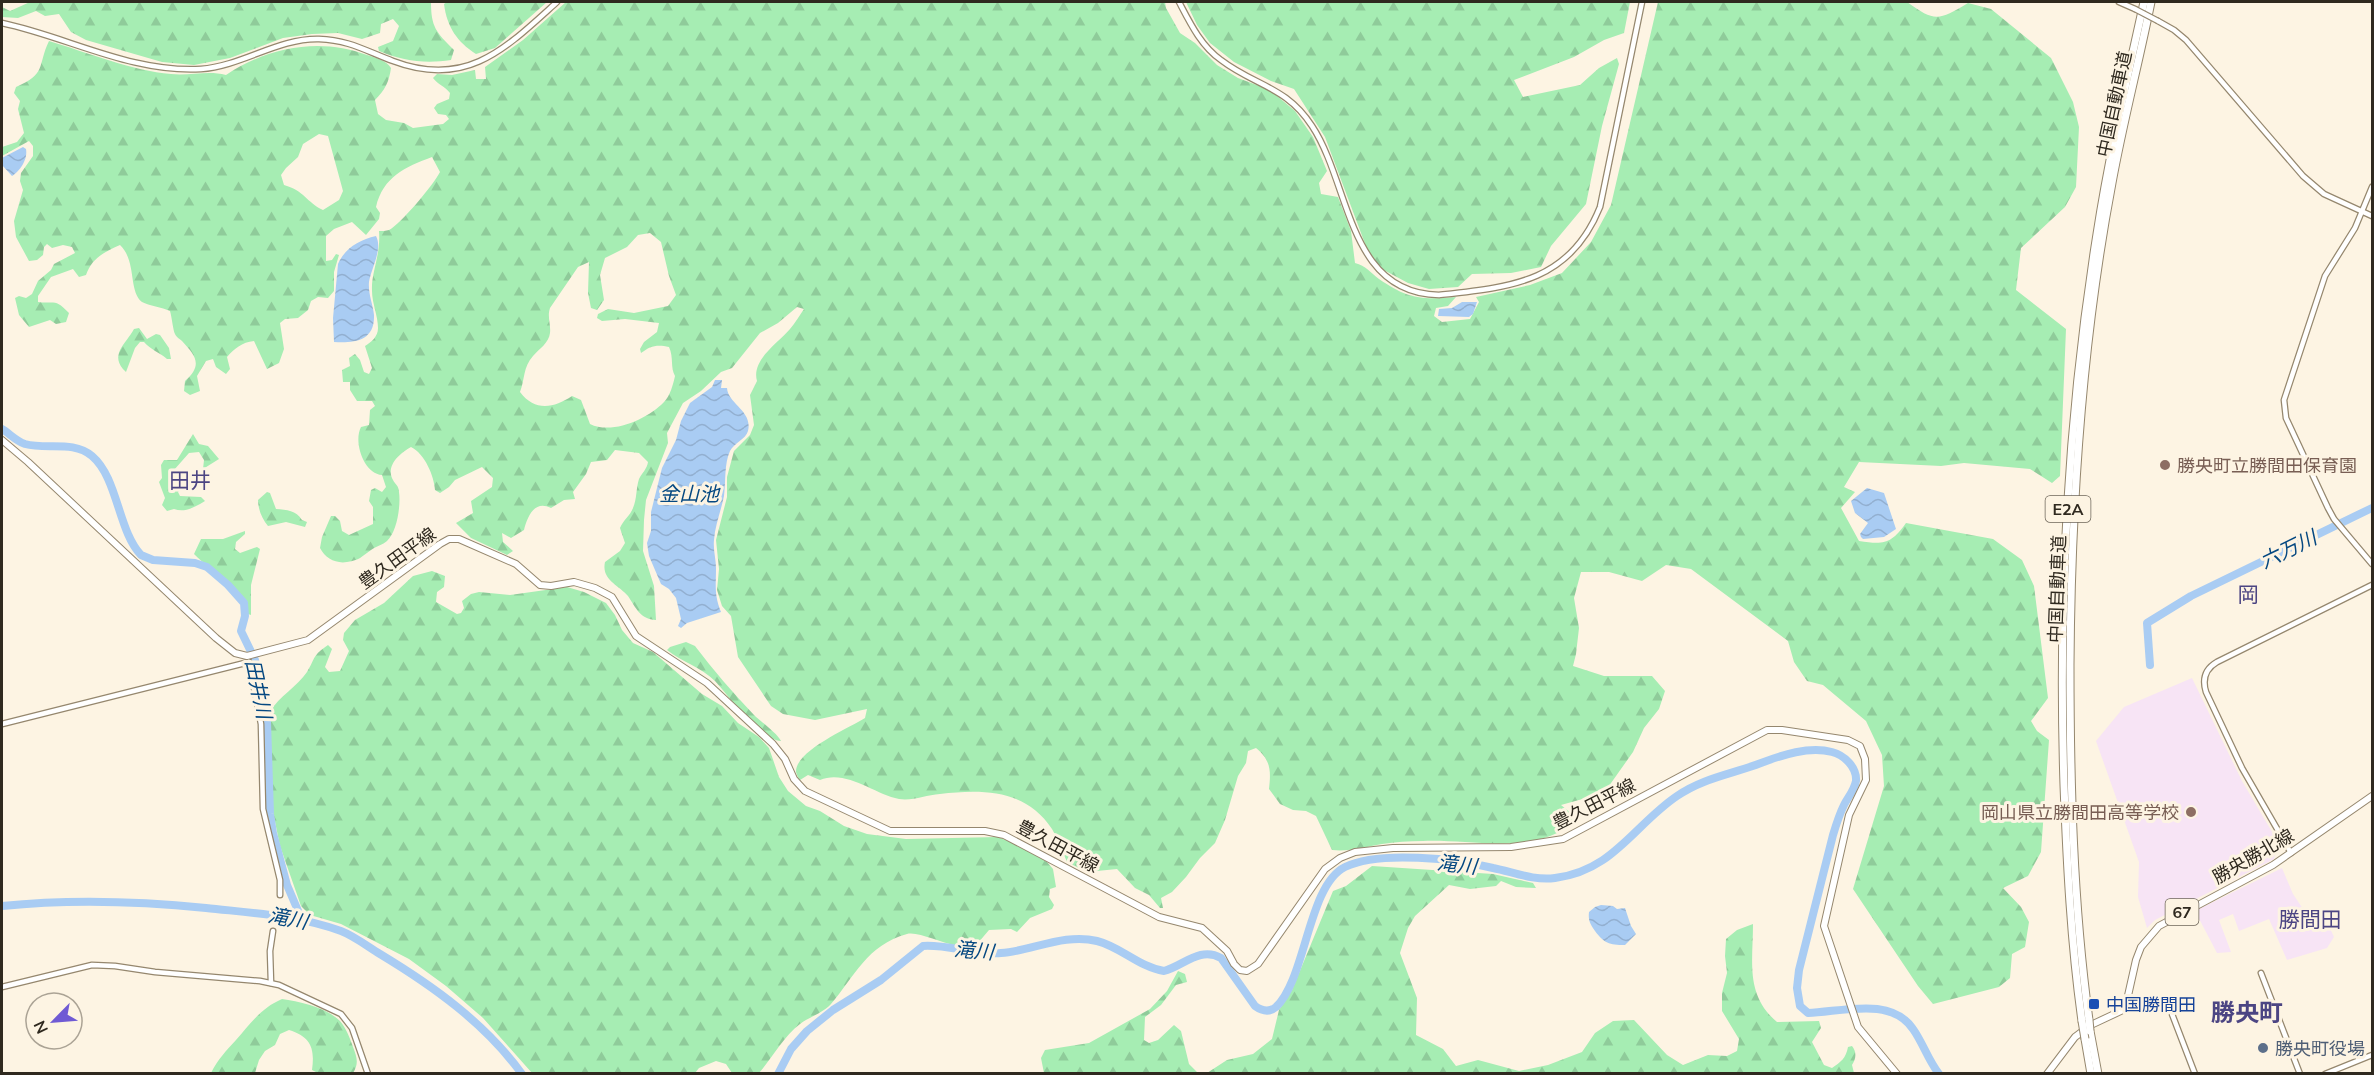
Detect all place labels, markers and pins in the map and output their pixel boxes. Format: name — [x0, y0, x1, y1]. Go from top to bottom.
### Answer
place label: 勝央町立勝間田保育園 — [2177, 454, 2357, 477]
marker: 勝央町立勝間田保育園 — [2158, 458, 2172, 472]
place label: 岡山県立勝間田高等学校 — [1981, 801, 2179, 824]
marker: 岡山県立勝間田高等学校 — [2184, 805, 2198, 819]
place label: 中国勝間田 — [2106, 993, 2196, 1016]
marker: 中国勝間田 — [2087, 997, 2101, 1011]
place label: 勝央町役場 — [2275, 1037, 2365, 1060]
marker: 勝央町役場 — [2256, 1041, 2270, 1055]

